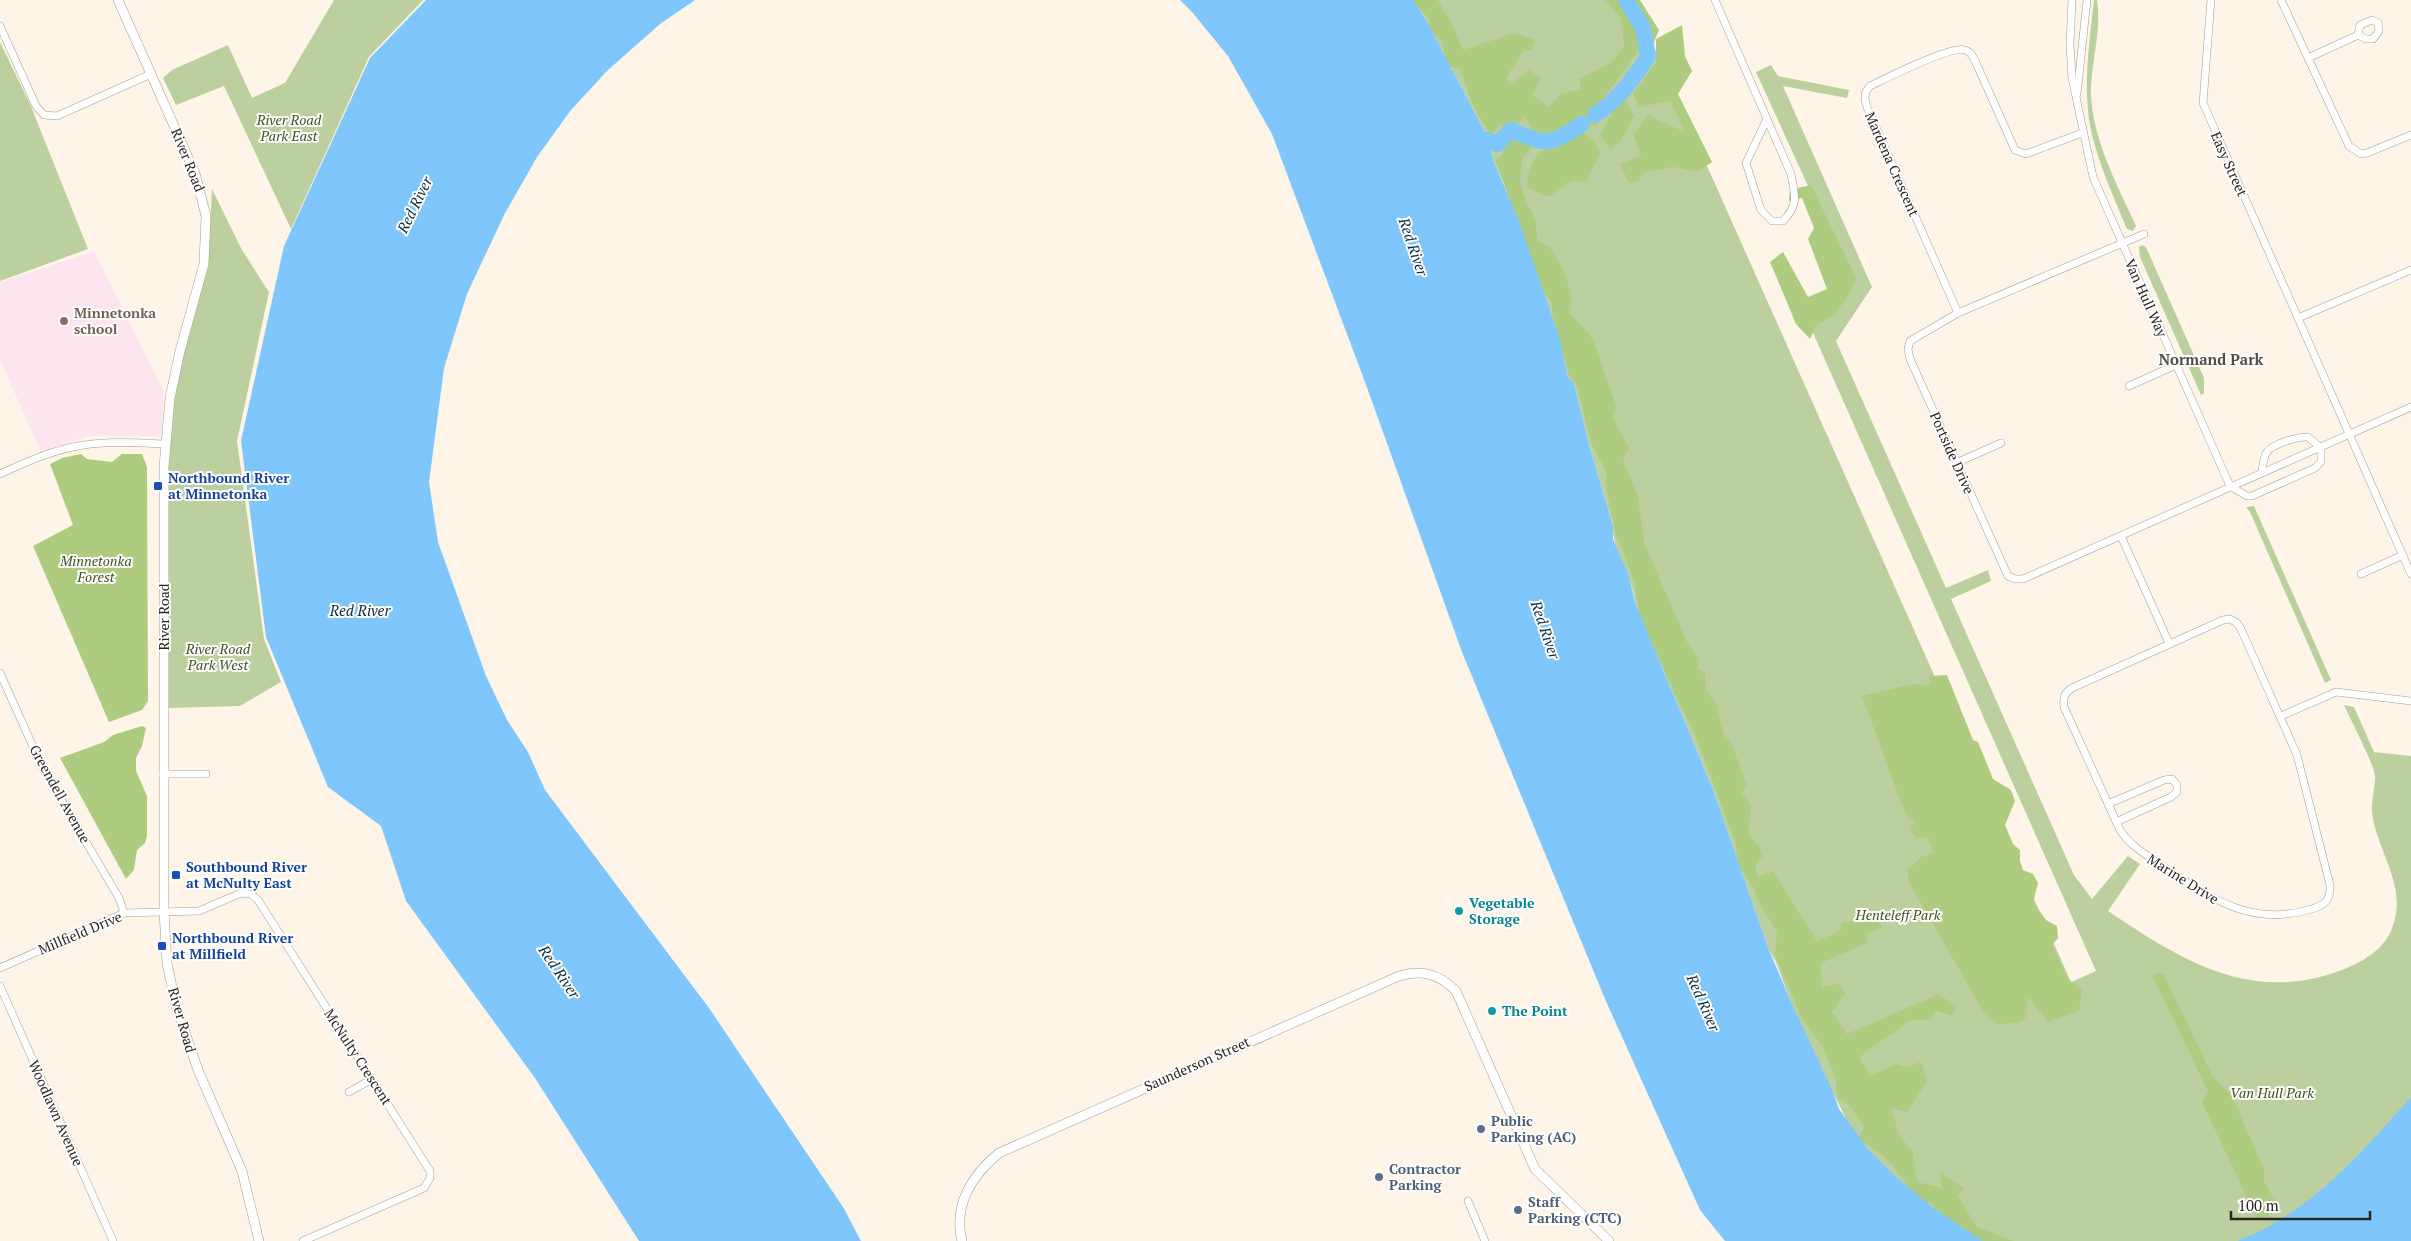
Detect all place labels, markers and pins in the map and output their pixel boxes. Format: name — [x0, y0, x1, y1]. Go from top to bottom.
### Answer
place label: Minnetonka school — [74, 303, 156, 338]
marker: Minnetonka school — [58, 315, 70, 327]
place label: Northbound River at Minnetonka — [168, 468, 289, 503]
marker: Northbound River at Minnetonka — [152, 480, 164, 492]
place label: Southbound River at McNulty East — [186, 857, 307, 892]
marker: Southbound River at McNulty East — [170, 869, 182, 881]
place label: Vegetable Storage — [1469, 893, 1535, 928]
marker: Vegetable Storage — [1453, 905, 1465, 917]
place label: Northbound River at Millfield — [172, 928, 293, 963]
marker: Northbound River at Millfield — [156, 940, 168, 952]
place label: The Point — [1502, 1001, 1568, 1020]
marker: The Point — [1486, 1005, 1498, 1017]
place label: Public Parking (AC) — [1491, 1111, 1576, 1146]
marker: Public Parking (AC) — [1475, 1123, 1487, 1135]
place label: Contractor Parking — [1389, 1159, 1461, 1194]
marker: Contractor Parking — [1373, 1171, 1385, 1183]
place label: Staff Parking (CTC) — [1528, 1192, 1622, 1227]
marker: Staff Parking (CTC) — [1512, 1204, 1524, 1216]

